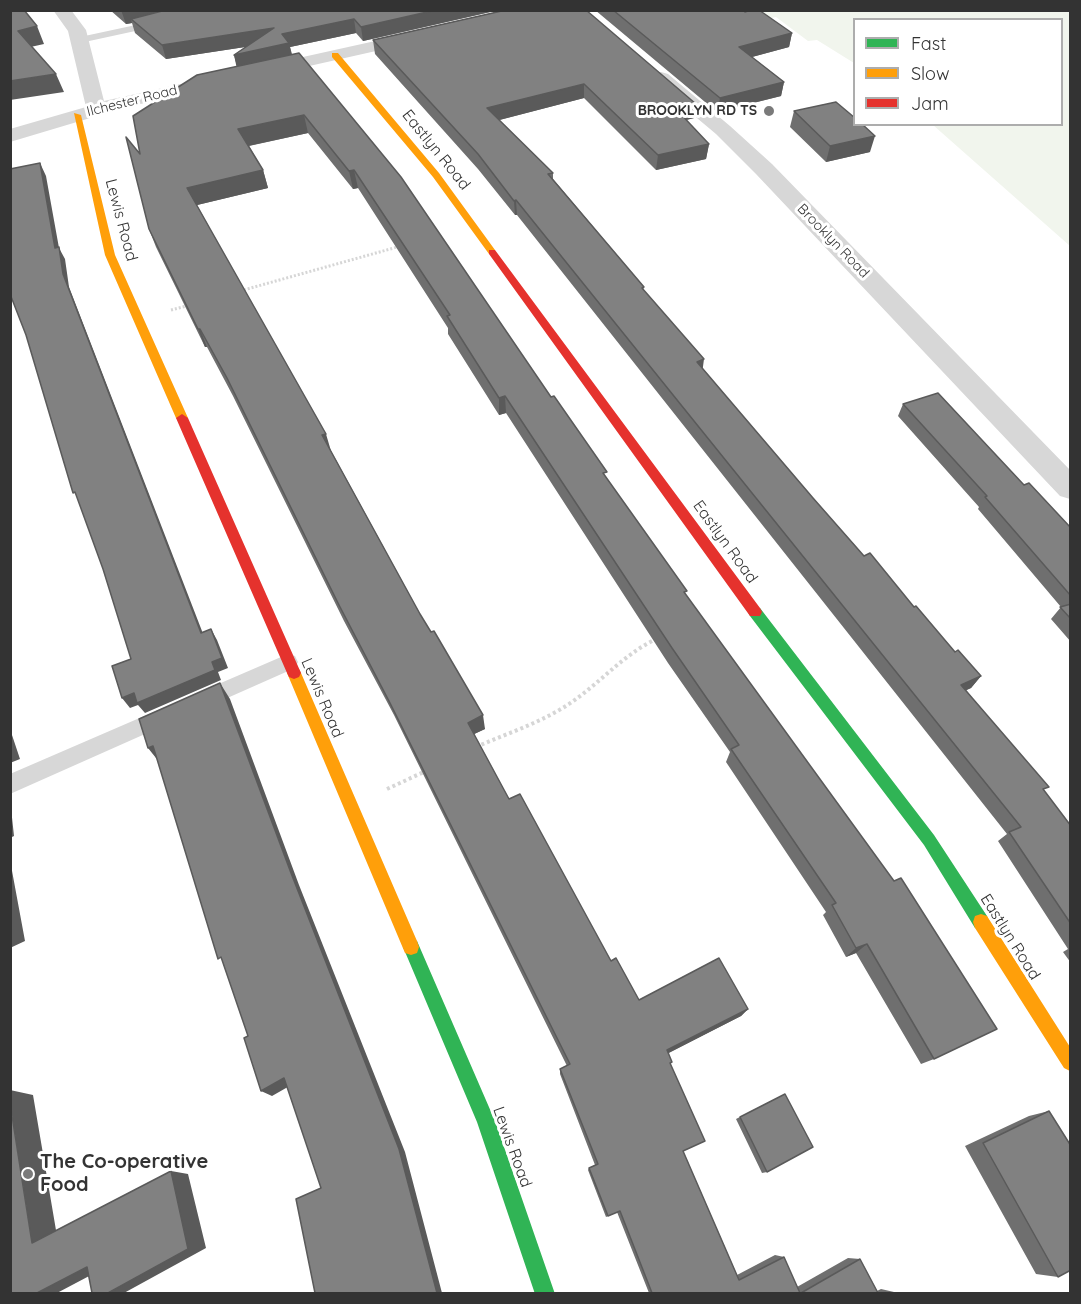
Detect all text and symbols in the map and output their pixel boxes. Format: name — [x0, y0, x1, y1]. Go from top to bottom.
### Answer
legend — [853, 18, 1063, 126]
text: Fast — [911, 32, 946, 55]
text: Slow — [911, 62, 949, 85]
street label: Ilchester Road — [85, 82, 179, 120]
text: Jam — [911, 92, 949, 115]
place label: BROOKLYN RD TS — [638, 103, 757, 119]
marker: BROOKLYN RD TS — [762, 104, 776, 118]
street label: Eastlyn Road — [398, 106, 474, 194]
street label: Lewis Road — [101, 177, 141, 263]
street label: Brooklyn Road — [794, 201, 872, 281]
street label: Eastlyn Road — [689, 497, 761, 587]
street label: Lewis Road — [297, 655, 347, 741]
street label: Eastlyn Road — [976, 891, 1044, 983]
street label: Lewis Road — [489, 1104, 535, 1190]
place label: The Co-operative Food — [40, 1150, 208, 1197]
marker: The Co-operative Food — [21, 1167, 35, 1181]

